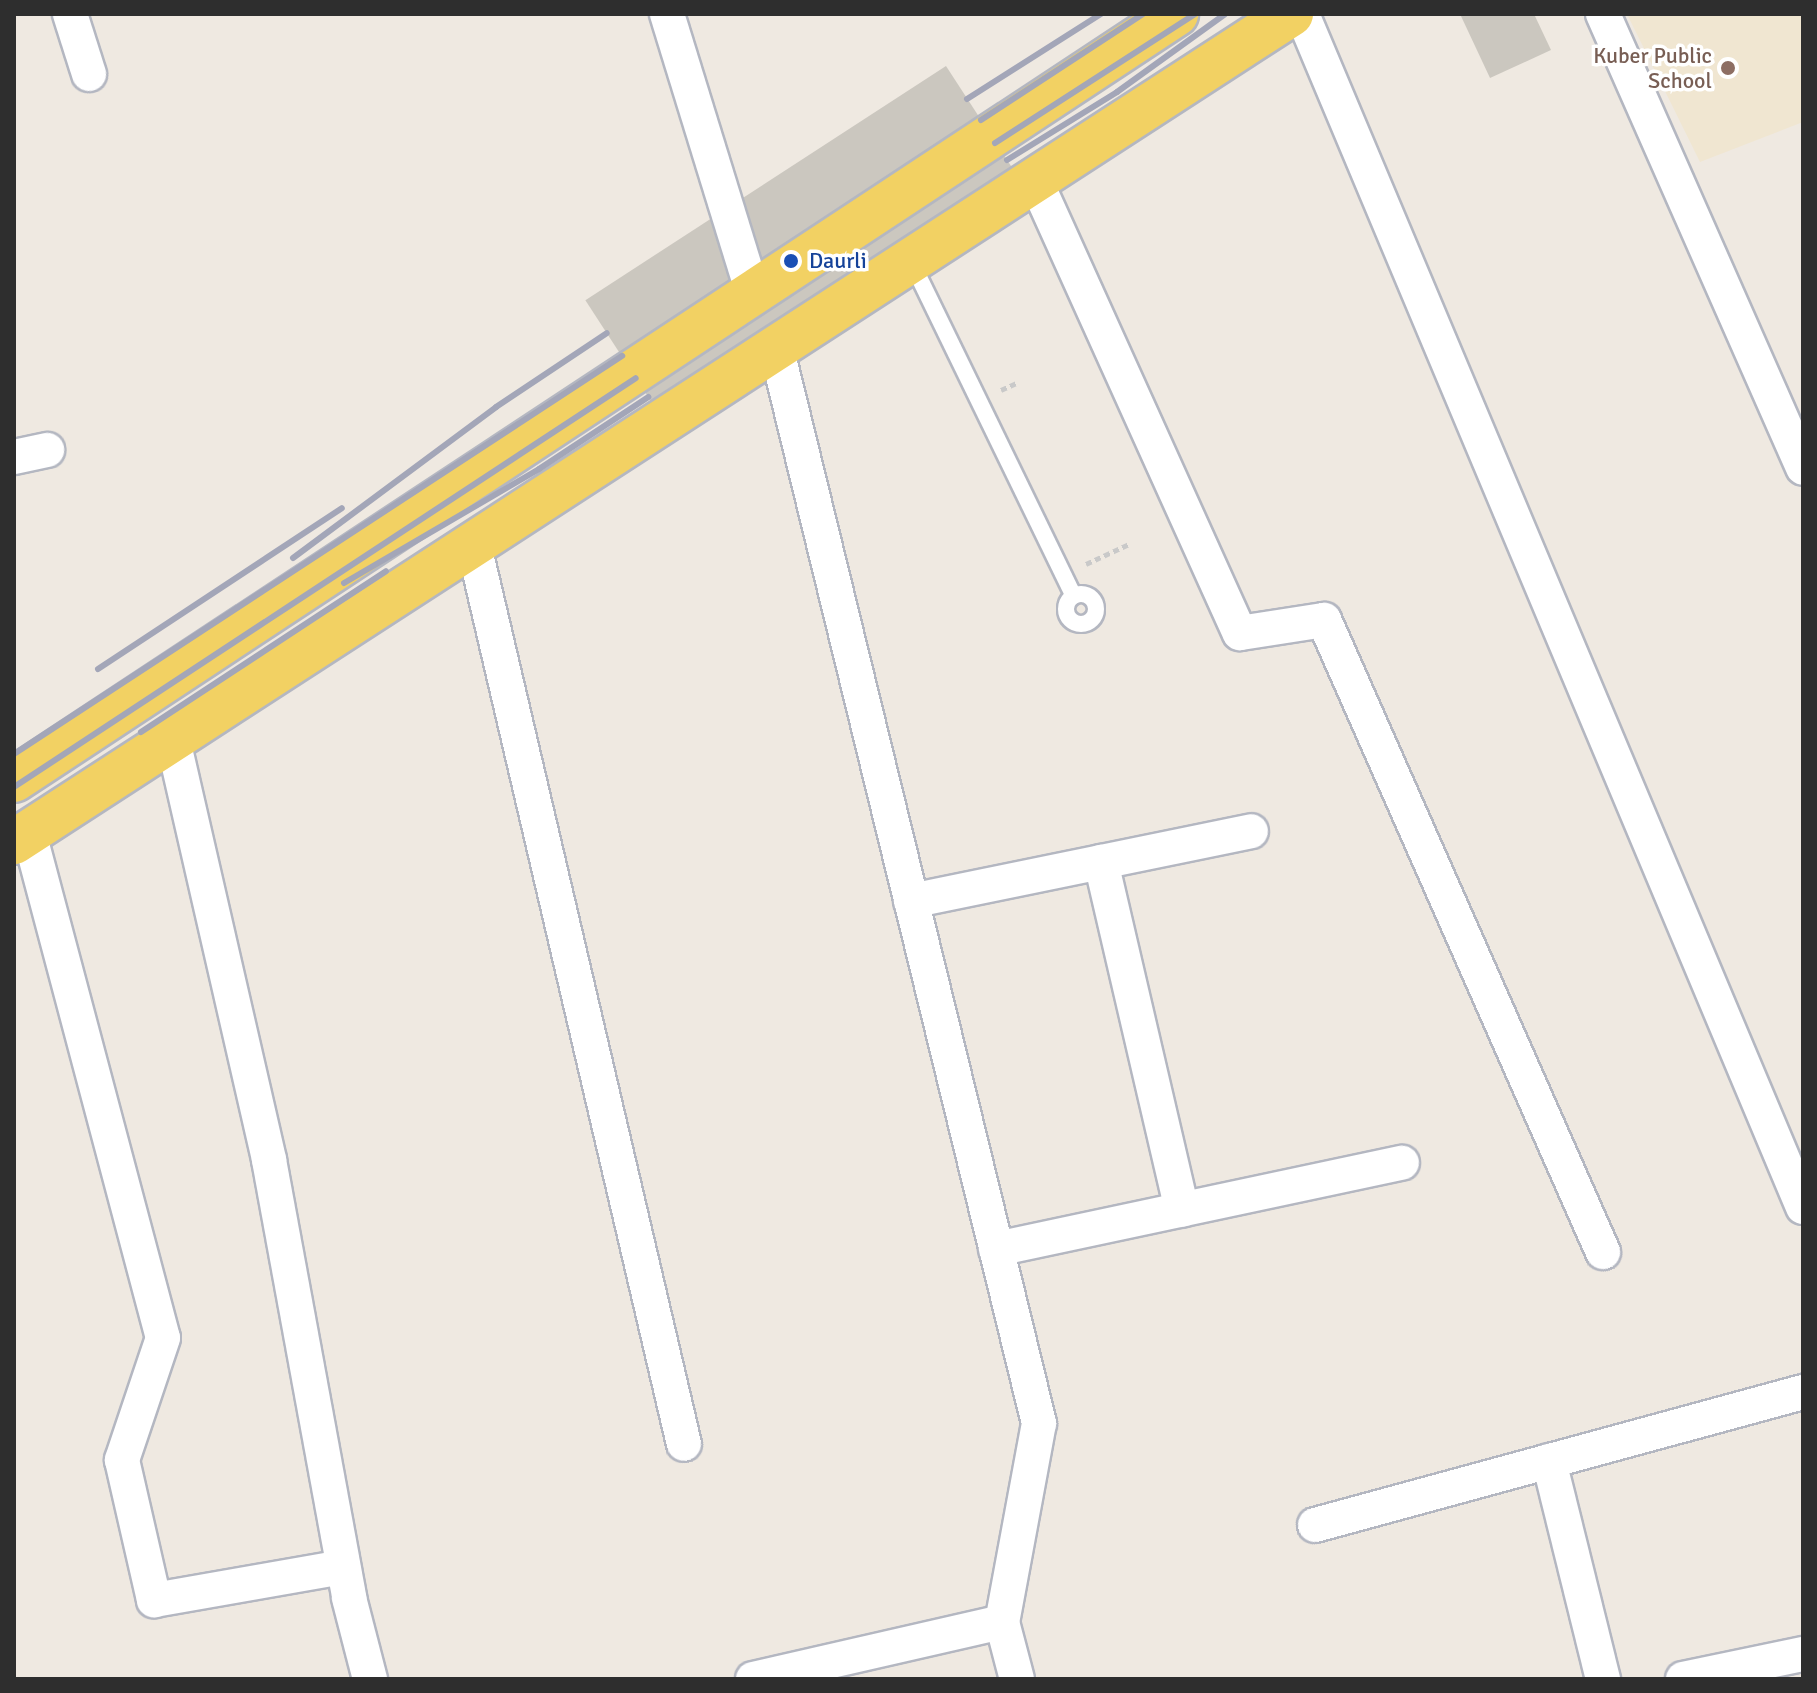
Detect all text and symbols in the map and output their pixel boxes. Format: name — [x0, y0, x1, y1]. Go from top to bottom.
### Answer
place label: Kuber Public School — [1593, 42, 1712, 94]
marker: Kuber Public School — [1719, 59, 1737, 77]
place label: Daurli — [809, 248, 867, 274]
marker: Daurli — [780, 250, 802, 272]

